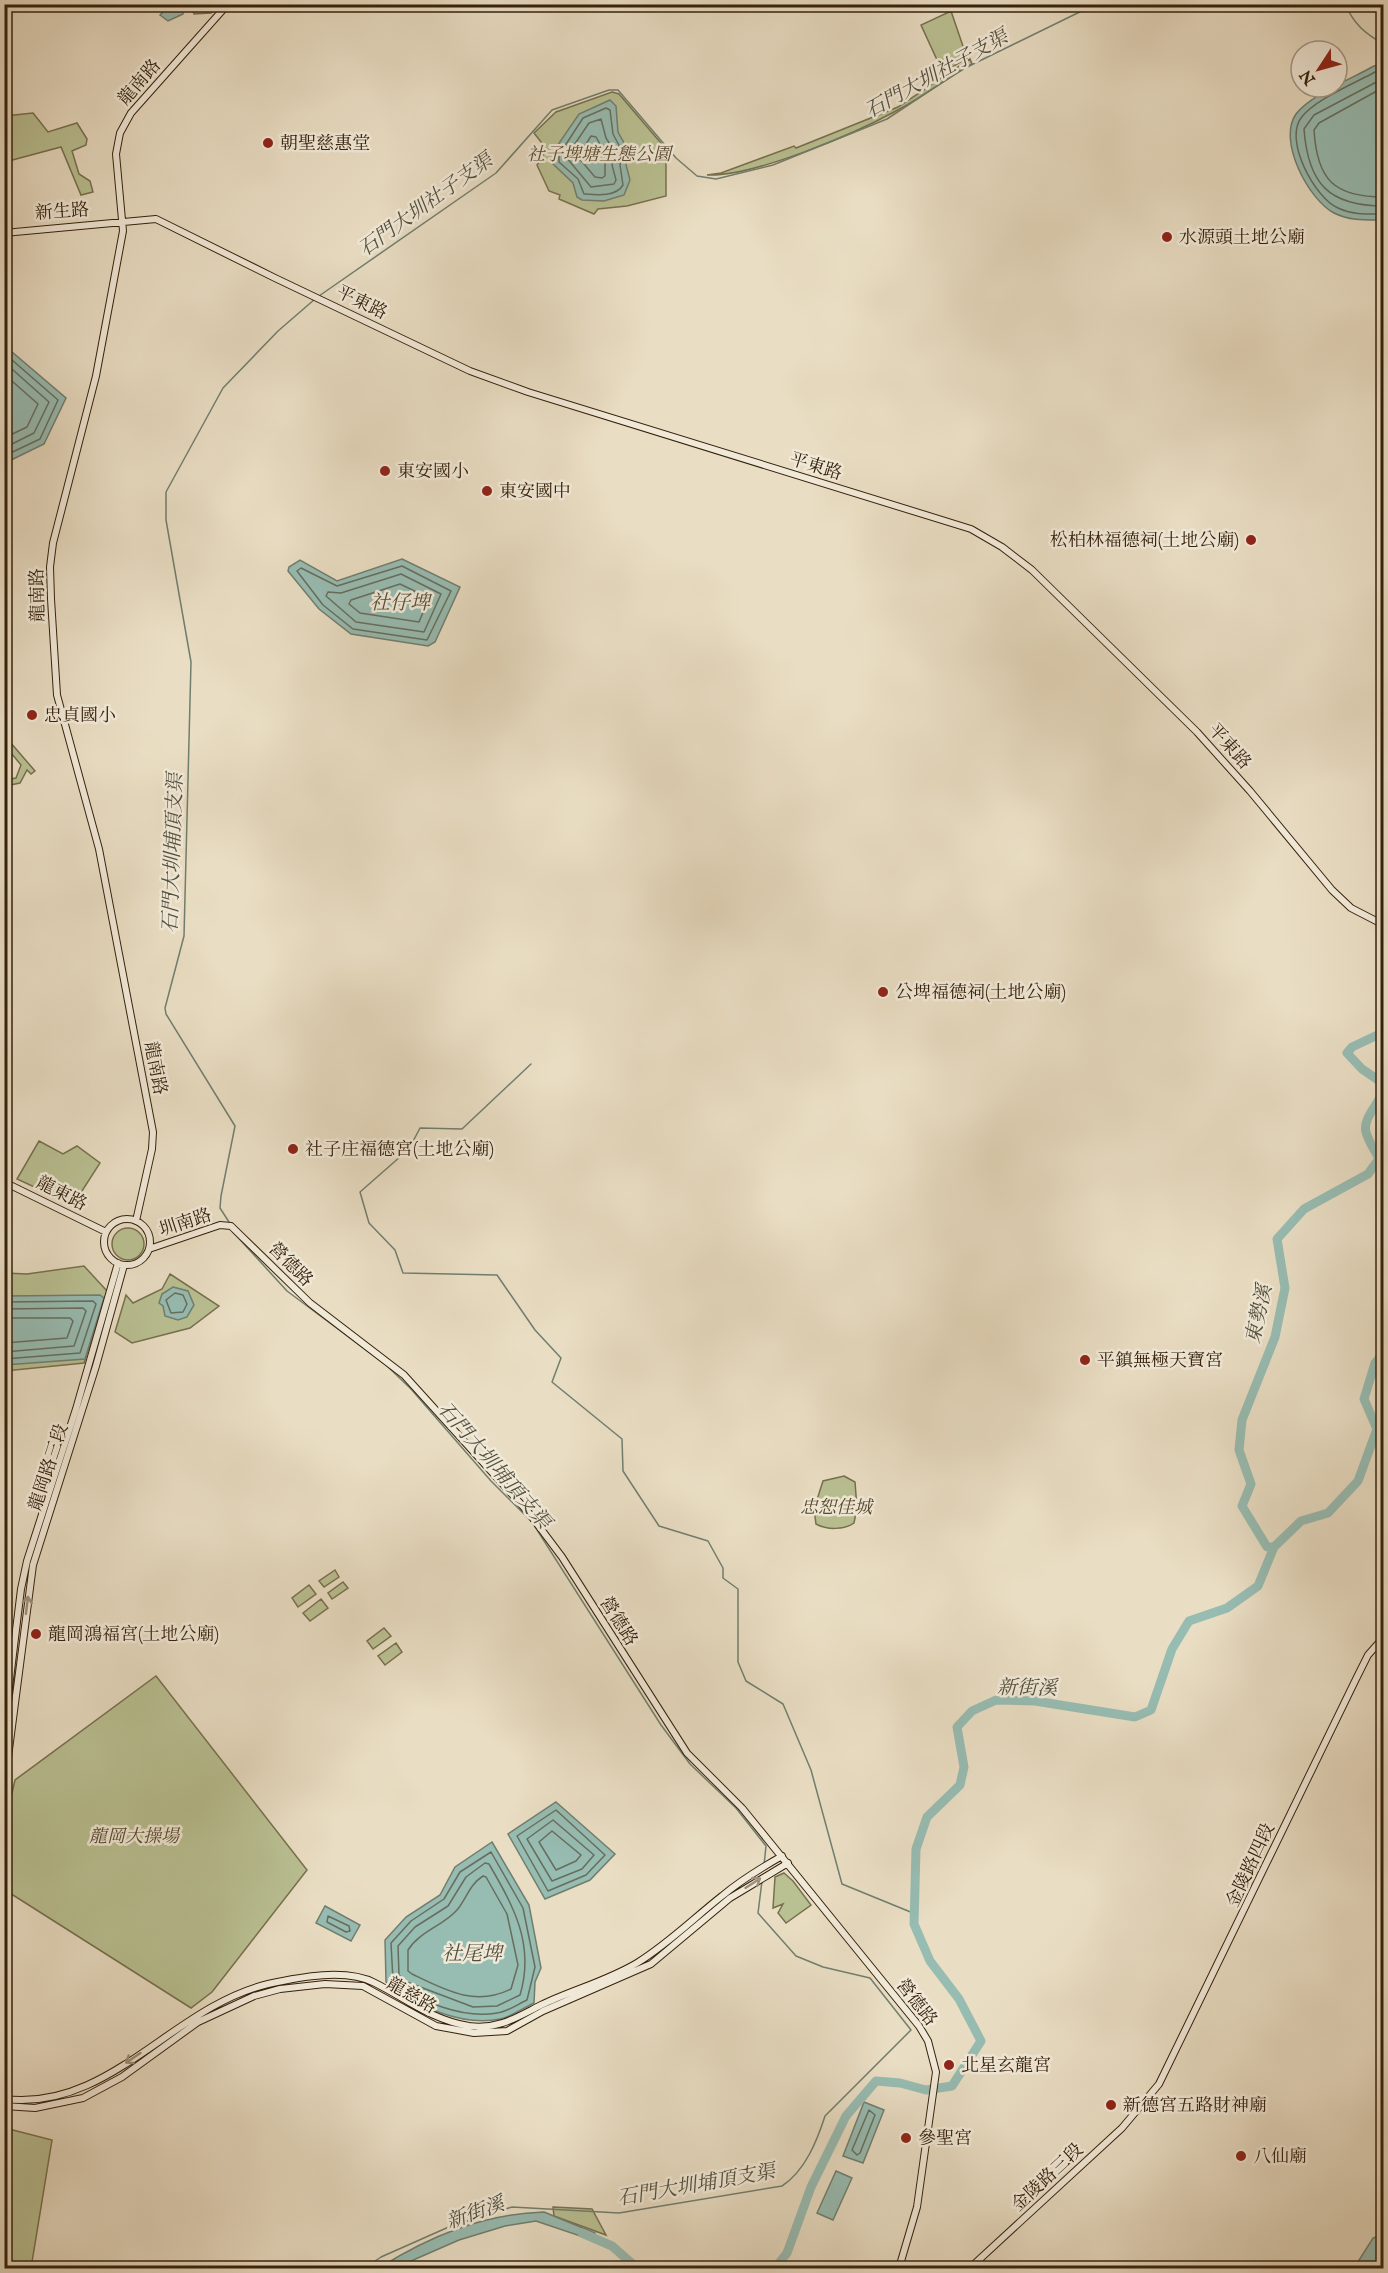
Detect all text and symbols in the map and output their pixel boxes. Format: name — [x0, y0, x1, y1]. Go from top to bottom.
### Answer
water label: 石門大圳社子支渠 — [861, 23, 1015, 124]
north arrow — [1289, 39, 1349, 99]
street label: 龍南路 — [114, 55, 167, 111]
text: N — [1296, 65, 1321, 89]
place label: 朝聖慈惠堂 — [280, 133, 370, 156]
marker: 朝聖慈惠堂 — [261, 136, 275, 150]
park label: 社子埤塘生態公園 — [527, 144, 674, 167]
water label: 石門大圳社子支渠 — [354, 146, 500, 262]
street label: 新生路 — [34, 199, 90, 226]
place label: 水源頭土地公廟 — [1179, 227, 1305, 250]
marker: 水源頭土地公廟 — [1160, 230, 1174, 244]
street label: 平東路 — [332, 281, 391, 326]
street label: 平東路 — [786, 449, 845, 486]
place label: 東安國小 — [397, 461, 469, 484]
marker: 東安國小 — [378, 464, 392, 478]
place label: 東安國中 — [499, 481, 571, 504]
marker: 東安國中 — [480, 484, 494, 498]
place label: 松柏林福德祠(土地公廟) — [1050, 530, 1239, 553]
marker: 松柏林福德祠(土地公廟) — [1244, 533, 1258, 547]
street label: 龍南路 — [27, 568, 50, 622]
water label: 社仔埤 — [370, 591, 433, 616]
place label: 忠貞國小 — [44, 705, 116, 728]
marker: 忠貞國小 — [25, 708, 39, 722]
street label: 平東路 — [1202, 719, 1255, 775]
water label: 石門大圳埔頂支渠 — [158, 770, 189, 933]
place label: 公埤福德祠(土地公廟) — [895, 982, 1066, 1005]
marker: 公埤福德祠(土地公廟) — [876, 985, 890, 999]
street label: 龍南路 — [138, 1040, 171, 1097]
place label: 社子庄福德宮(土地公廟) — [305, 1139, 494, 1162]
marker: 社子庄福德宮(土地公廟) — [286, 1142, 300, 1156]
street label: 龍東路 — [32, 1172, 91, 1217]
street label: 圳南路 — [156, 1204, 215, 1243]
street label: 營德路 — [263, 1238, 317, 1292]
water label: 東勢溪 — [1241, 1280, 1278, 1346]
place label: 平鎮無極天寶宮 — [1097, 1350, 1223, 1373]
marker: 平鎮無極天寶宮 — [1078, 1353, 1092, 1367]
water label: 石門大圳埔頂支渠 — [432, 1397, 558, 1537]
street label: 龍岡路三段 — [25, 1421, 74, 1514]
park label: 忠恕佳城 — [800, 1497, 875, 1520]
street label: 營德路 — [594, 1593, 642, 1651]
one-way arrow — [22, 1596, 33, 1615]
place label: 龍岡鴻福宮(土地公廟) — [48, 1624, 219, 1647]
marker: 龍岡鴻福宮(土地公廟) — [29, 1627, 43, 1641]
water label: 新街溪 — [997, 1675, 1059, 1702]
street label: 金陵路四段 — [1222, 1820, 1281, 1911]
park label: 龍岡大操場 — [89, 1826, 181, 1849]
one-way arrow — [744, 1877, 760, 1889]
water label: 社尾埤 — [442, 1942, 505, 1967]
street label: 龍慈路 — [382, 1973, 440, 2020]
street label: 營德路 — [890, 1975, 942, 2031]
one-way arrow — [126, 2052, 142, 2064]
place label: 北星玄龍宮 — [961, 2055, 1051, 2078]
marker: 北星玄龍宮 — [942, 2058, 956, 2072]
place label: 新德宮五路財神廟 — [1123, 2095, 1267, 2118]
marker: 新德宮五路財神廟 — [1104, 2098, 1118, 2112]
place label: 參聖宮 — [918, 2128, 972, 2151]
marker: 參聖宮 — [899, 2131, 913, 2145]
street label: 金陵路三段 — [1007, 2139, 1089, 2217]
place label: 八仙廟 — [1253, 2146, 1307, 2169]
marker: 八仙廟 — [1234, 2149, 1248, 2163]
water label: 石門大圳埔頂支渠 — [615, 2159, 780, 2212]
water label: 新街溪 — [443, 2191, 510, 2235]

